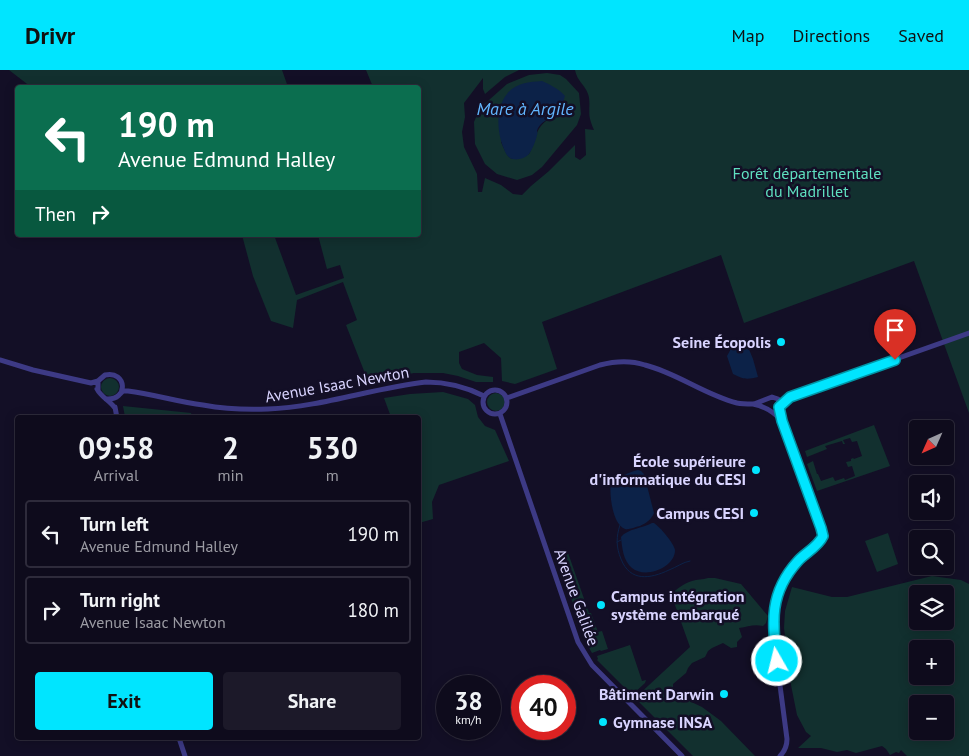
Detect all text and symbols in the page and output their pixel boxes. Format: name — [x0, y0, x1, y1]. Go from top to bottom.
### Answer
text: Drivr — [25, 20, 75, 51]
text: Map — [732, 24, 764, 47]
text: Directions — [792, 24, 870, 47]
text: Saved — [898, 24, 944, 47]
water label: Mare à Argile — [476, 97, 574, 120]
text: 190 m — [118, 101, 215, 147]
icon: left — [35, 105, 100, 170]
text: Avenue Edmund Halley — [118, 145, 335, 173]
park label: Forêt départementale du Madrillet — [733, 163, 881, 201]
icon: right — [86, 200, 114, 228]
text: Then — [35, 202, 76, 226]
pin — [874, 309, 916, 360]
icon: arrive — [881, 316, 909, 344]
place label: Seine Écopolis — [673, 332, 771, 352]
marker: Seine Écopolis — [775, 336, 787, 348]
street label: Avenue Isaac Newton — [264, 362, 410, 406]
north arrow — [909, 420, 954, 465]
map controls — [909, 420, 954, 740]
text: 09:58 — [78, 428, 154, 467]
text: 2 — [222, 428, 239, 467]
text: 530 — [307, 428, 358, 467]
place label: École supérieure d'informatique du CESI — [590, 451, 746, 489]
marker: École supérieure d'informatique du CESI — [750, 464, 762, 476]
text: Arrival — [94, 465, 139, 485]
text: min — [218, 465, 244, 485]
text: m — [326, 465, 339, 485]
button: sound — [909, 475, 954, 520]
place label: Campus CESI — [656, 503, 744, 523]
marker: Campus CESI — [748, 507, 760, 519]
text: Turn left — [80, 512, 149, 536]
icon: left — [37, 520, 65, 548]
text: 190 m — [347, 522, 399, 546]
button: search — [909, 530, 954, 575]
text: Avenue Edmund Halley — [80, 536, 238, 556]
street label: Avenue Galilée — [550, 546, 604, 648]
button: layers — [909, 585, 954, 630]
place label: Campus intégration système embarqué — [611, 586, 745, 624]
text: Turn right — [80, 588, 160, 612]
icon: right — [37, 596, 65, 624]
text: 180 m — [347, 598, 399, 622]
marker: Campus intégration système embarqué — [595, 599, 607, 611]
text: Avenue Isaac Newton — [80, 612, 226, 632]
position arrow — [750, 634, 802, 686]
button: + — [909, 640, 954, 685]
button: Exit — [35, 672, 213, 730]
button: Share — [223, 672, 401, 730]
speed limit sign: 40 — [511, 675, 576, 740]
place label: Bâtiment Darwin — [599, 684, 714, 704]
text: 38 — [454, 685, 483, 717]
marker: Bâtiment Darwin — [718, 688, 730, 700]
button: − — [909, 695, 954, 740]
text: km/h — [455, 712, 482, 727]
place label: Gymnase INSA — [613, 712, 712, 732]
marker: Gymnase INSA — [597, 716, 609, 728]

